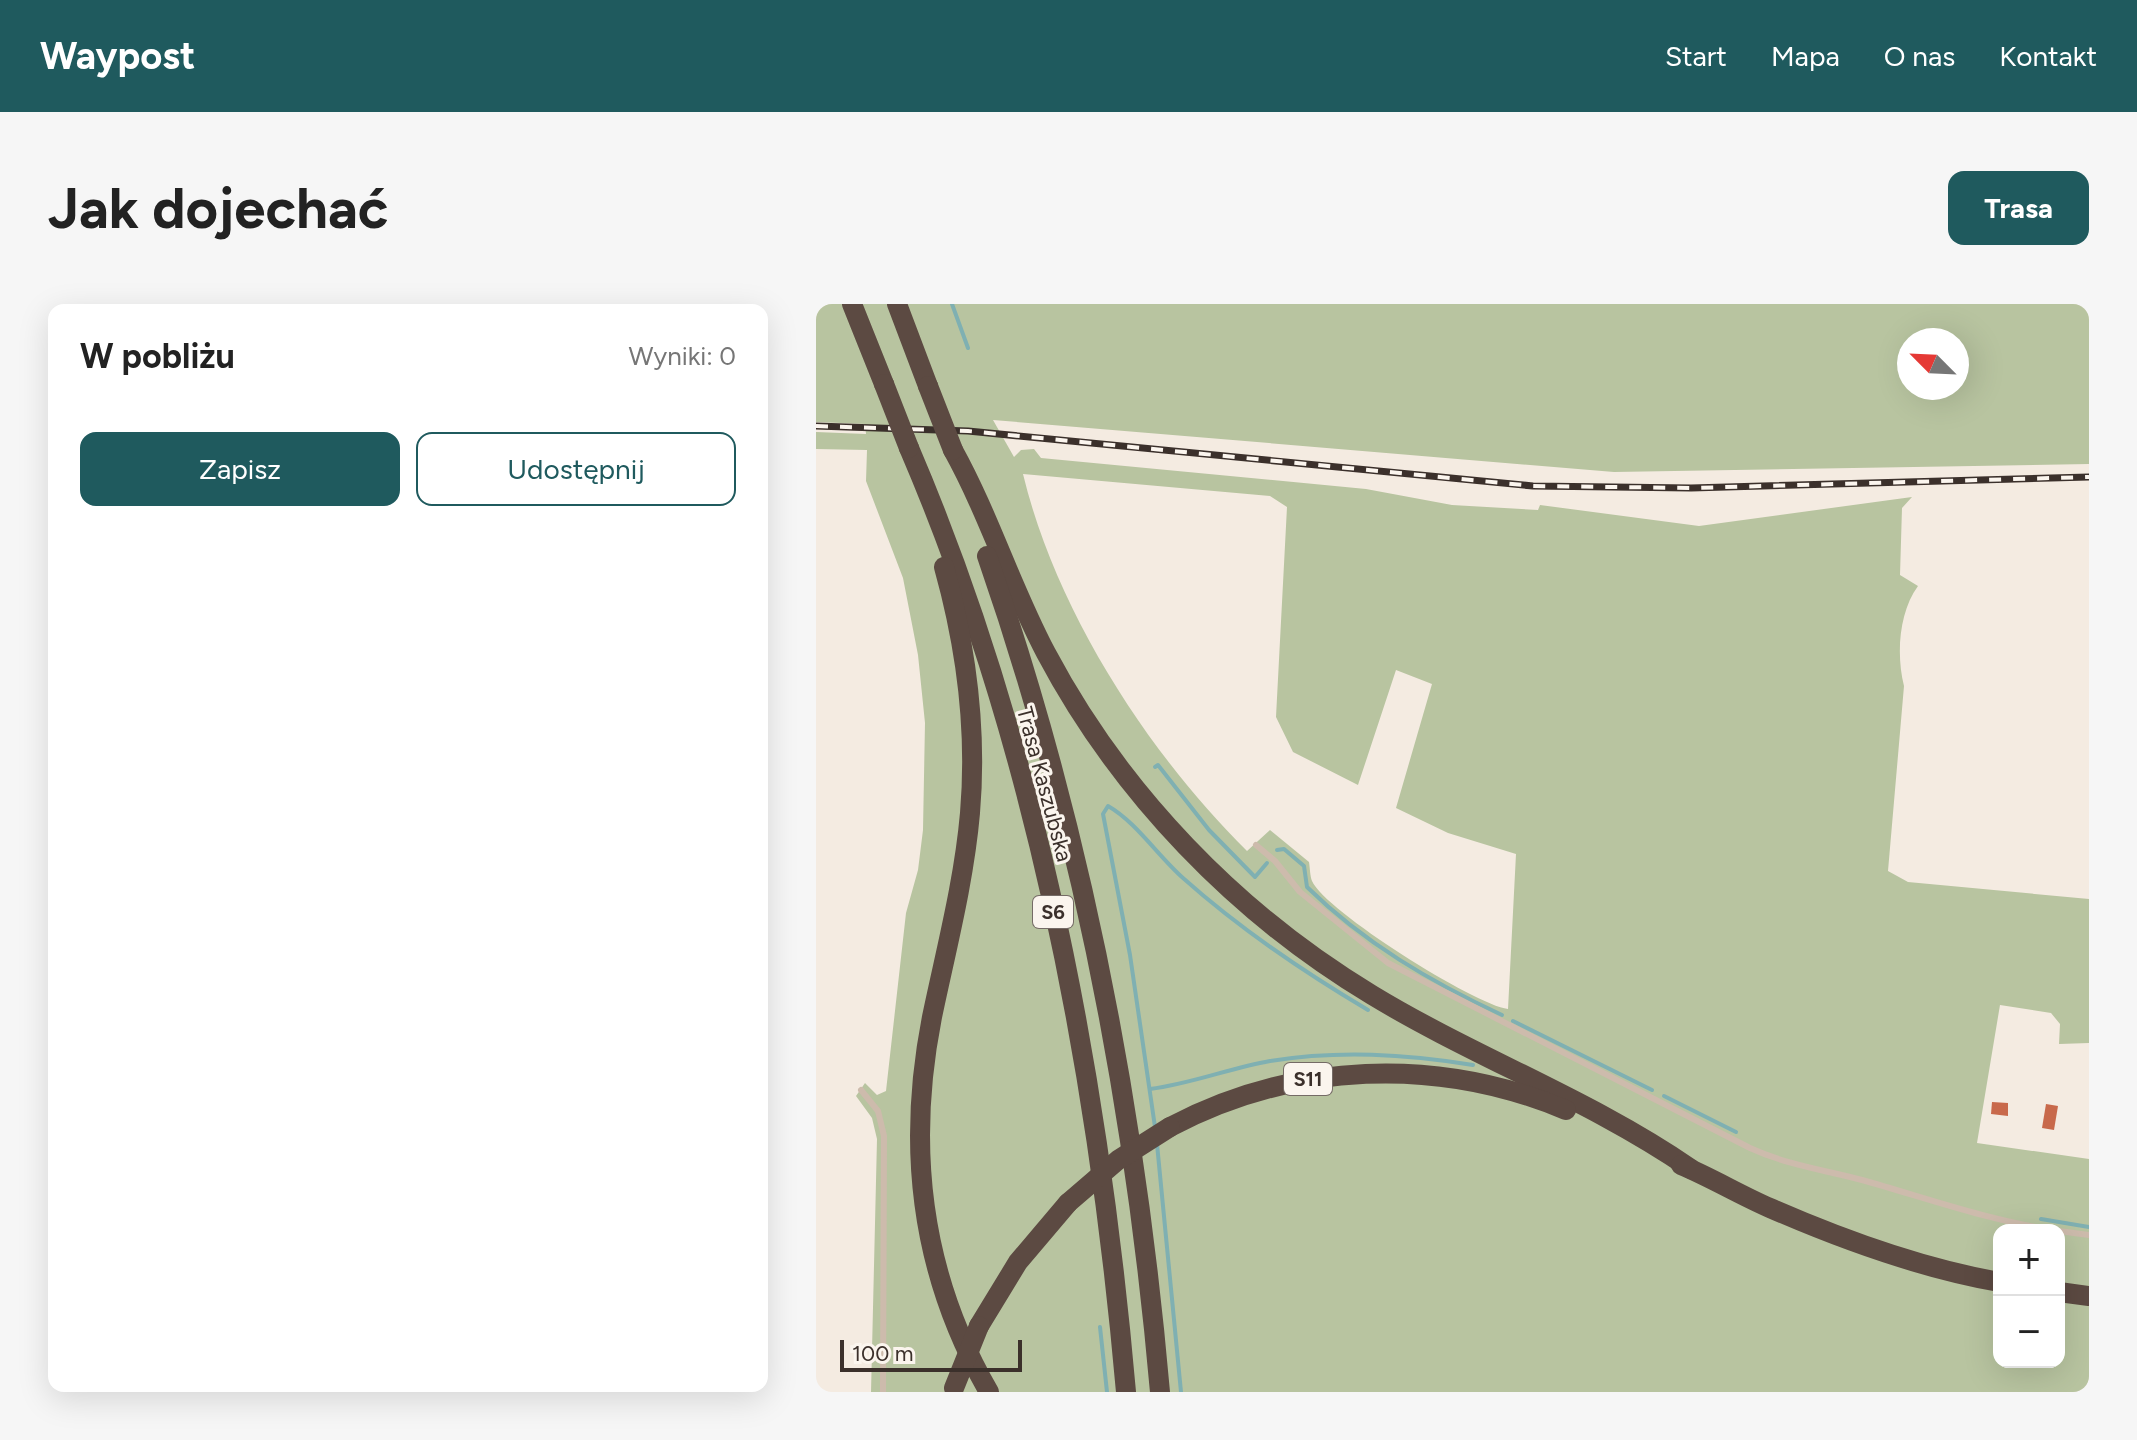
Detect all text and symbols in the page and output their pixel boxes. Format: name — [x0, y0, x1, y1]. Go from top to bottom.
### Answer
text: Waypost — [40, 33, 195, 79]
text: Start — [1665, 39, 1727, 73]
text: Mapa — [1771, 39, 1840, 73]
text: O nas — [1884, 39, 1955, 73]
text: Kontakt — [1999, 39, 2097, 73]
button: Trasa — [1948, 171, 2089, 245]
text: Jak dojechać — [48, 175, 388, 242]
north arrow — [1897, 328, 1969, 400]
text: W pobliżu — [80, 336, 235, 377]
text: Wyniki: 0 — [629, 340, 736, 372]
button: Zapisz — [80, 432, 400, 506]
button: Udostępnij — [416, 432, 736, 506]
street label: Trasa Kaszubska — [1011, 704, 1078, 865]
road number: S6 — [1033, 896, 1073, 928]
road number: S11 — [1284, 1063, 1332, 1095]
map controls — [1993, 1224, 2065, 1368]
button: + — [1993, 1224, 2065, 1296]
button: − — [1993, 1296, 2065, 1368]
scale bar — [840, 1336, 1022, 1372]
text: 100 m — [852, 1340, 913, 1367]

